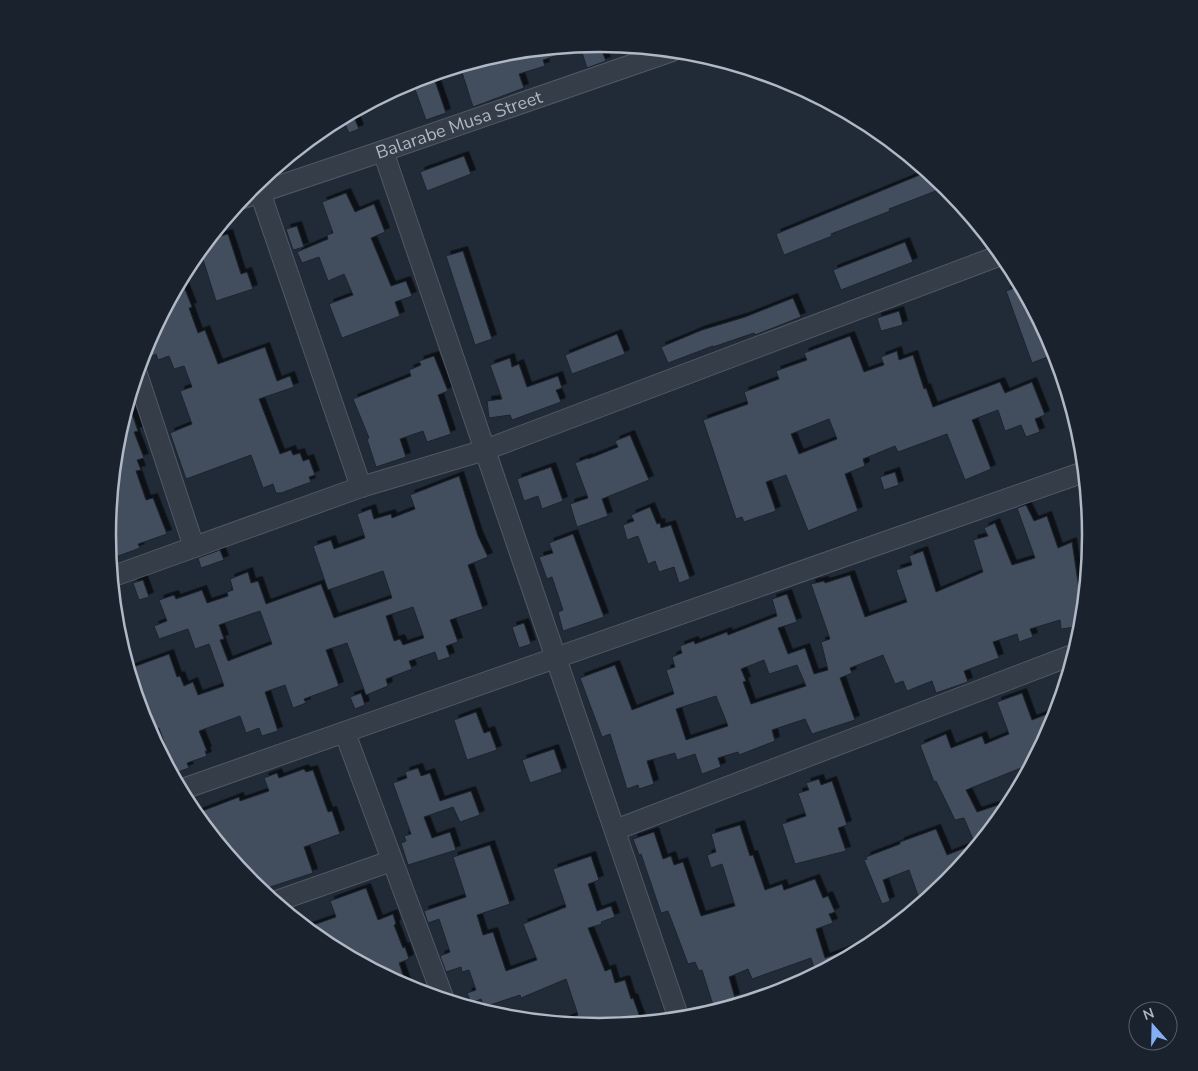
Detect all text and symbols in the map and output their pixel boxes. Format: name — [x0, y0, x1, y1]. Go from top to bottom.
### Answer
street label: Balarabe Musa Street — [372, 85, 546, 165]
north arrow — [1128, 1001, 1178, 1051]
text: N — [1141, 1004, 1157, 1025]

